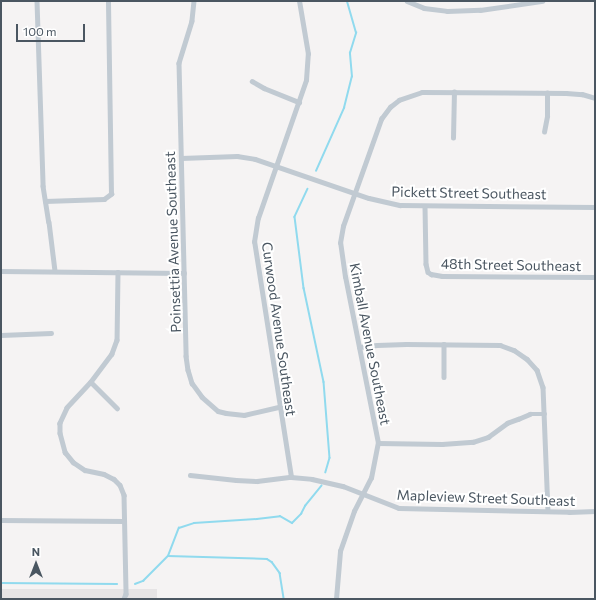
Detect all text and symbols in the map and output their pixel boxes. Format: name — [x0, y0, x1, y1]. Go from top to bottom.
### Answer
scale bar — [18, 16, 87, 42]
text: 100 m — [23, 24, 57, 38]
street label: Poinsettia Avenue Southeast — [161, 151, 185, 333]
street label: Pickett Street Southeast — [391, 183, 547, 203]
street label: Curwood Avenue Southeast — [258, 241, 300, 417]
street label: 48th Street Southeast — [441, 255, 581, 275]
street label: Kimball Avenue Southeast — [346, 261, 394, 427]
street label: Mapleview Street Southeast — [396, 486, 576, 510]
north arrow — [16, 544, 56, 584]
text: N — [32, 545, 40, 558]

